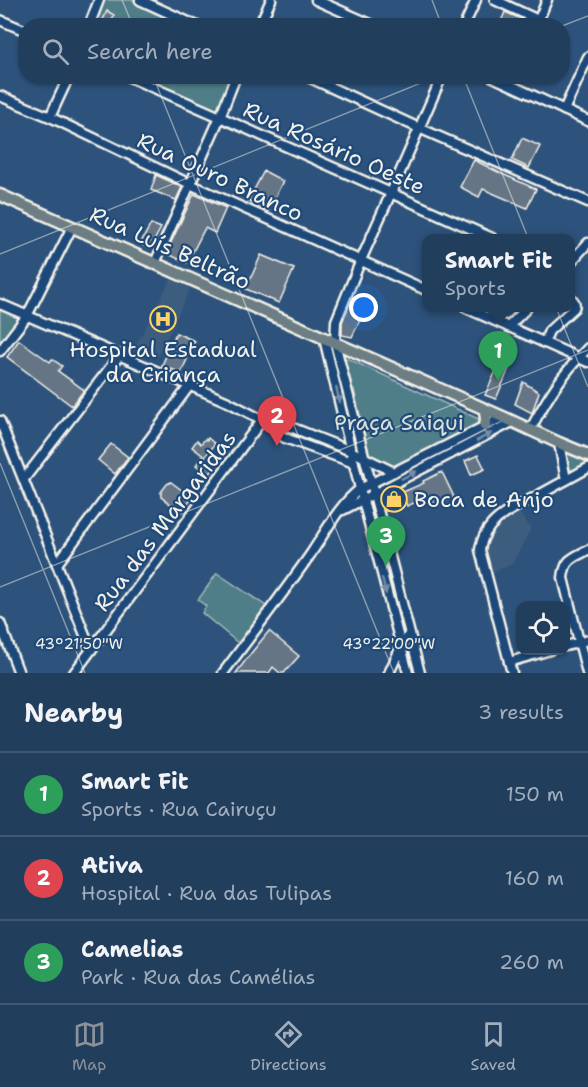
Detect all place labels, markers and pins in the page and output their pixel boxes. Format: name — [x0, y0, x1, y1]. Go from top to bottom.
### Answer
hospital icon: Hospital Estadual da Criança — [148, 304, 178, 334]
pin: 1 — [478, 332, 518, 381]
place label: Hospital Estadual da Criança — [69, 335, 257, 389]
pin: 2 — [258, 396, 296, 446]
shop icon: Boca de Anjo — [379, 484, 409, 514]
place label: Boca de Anjo — [414, 485, 554, 514]
pin: 3 — [366, 516, 406, 566]

